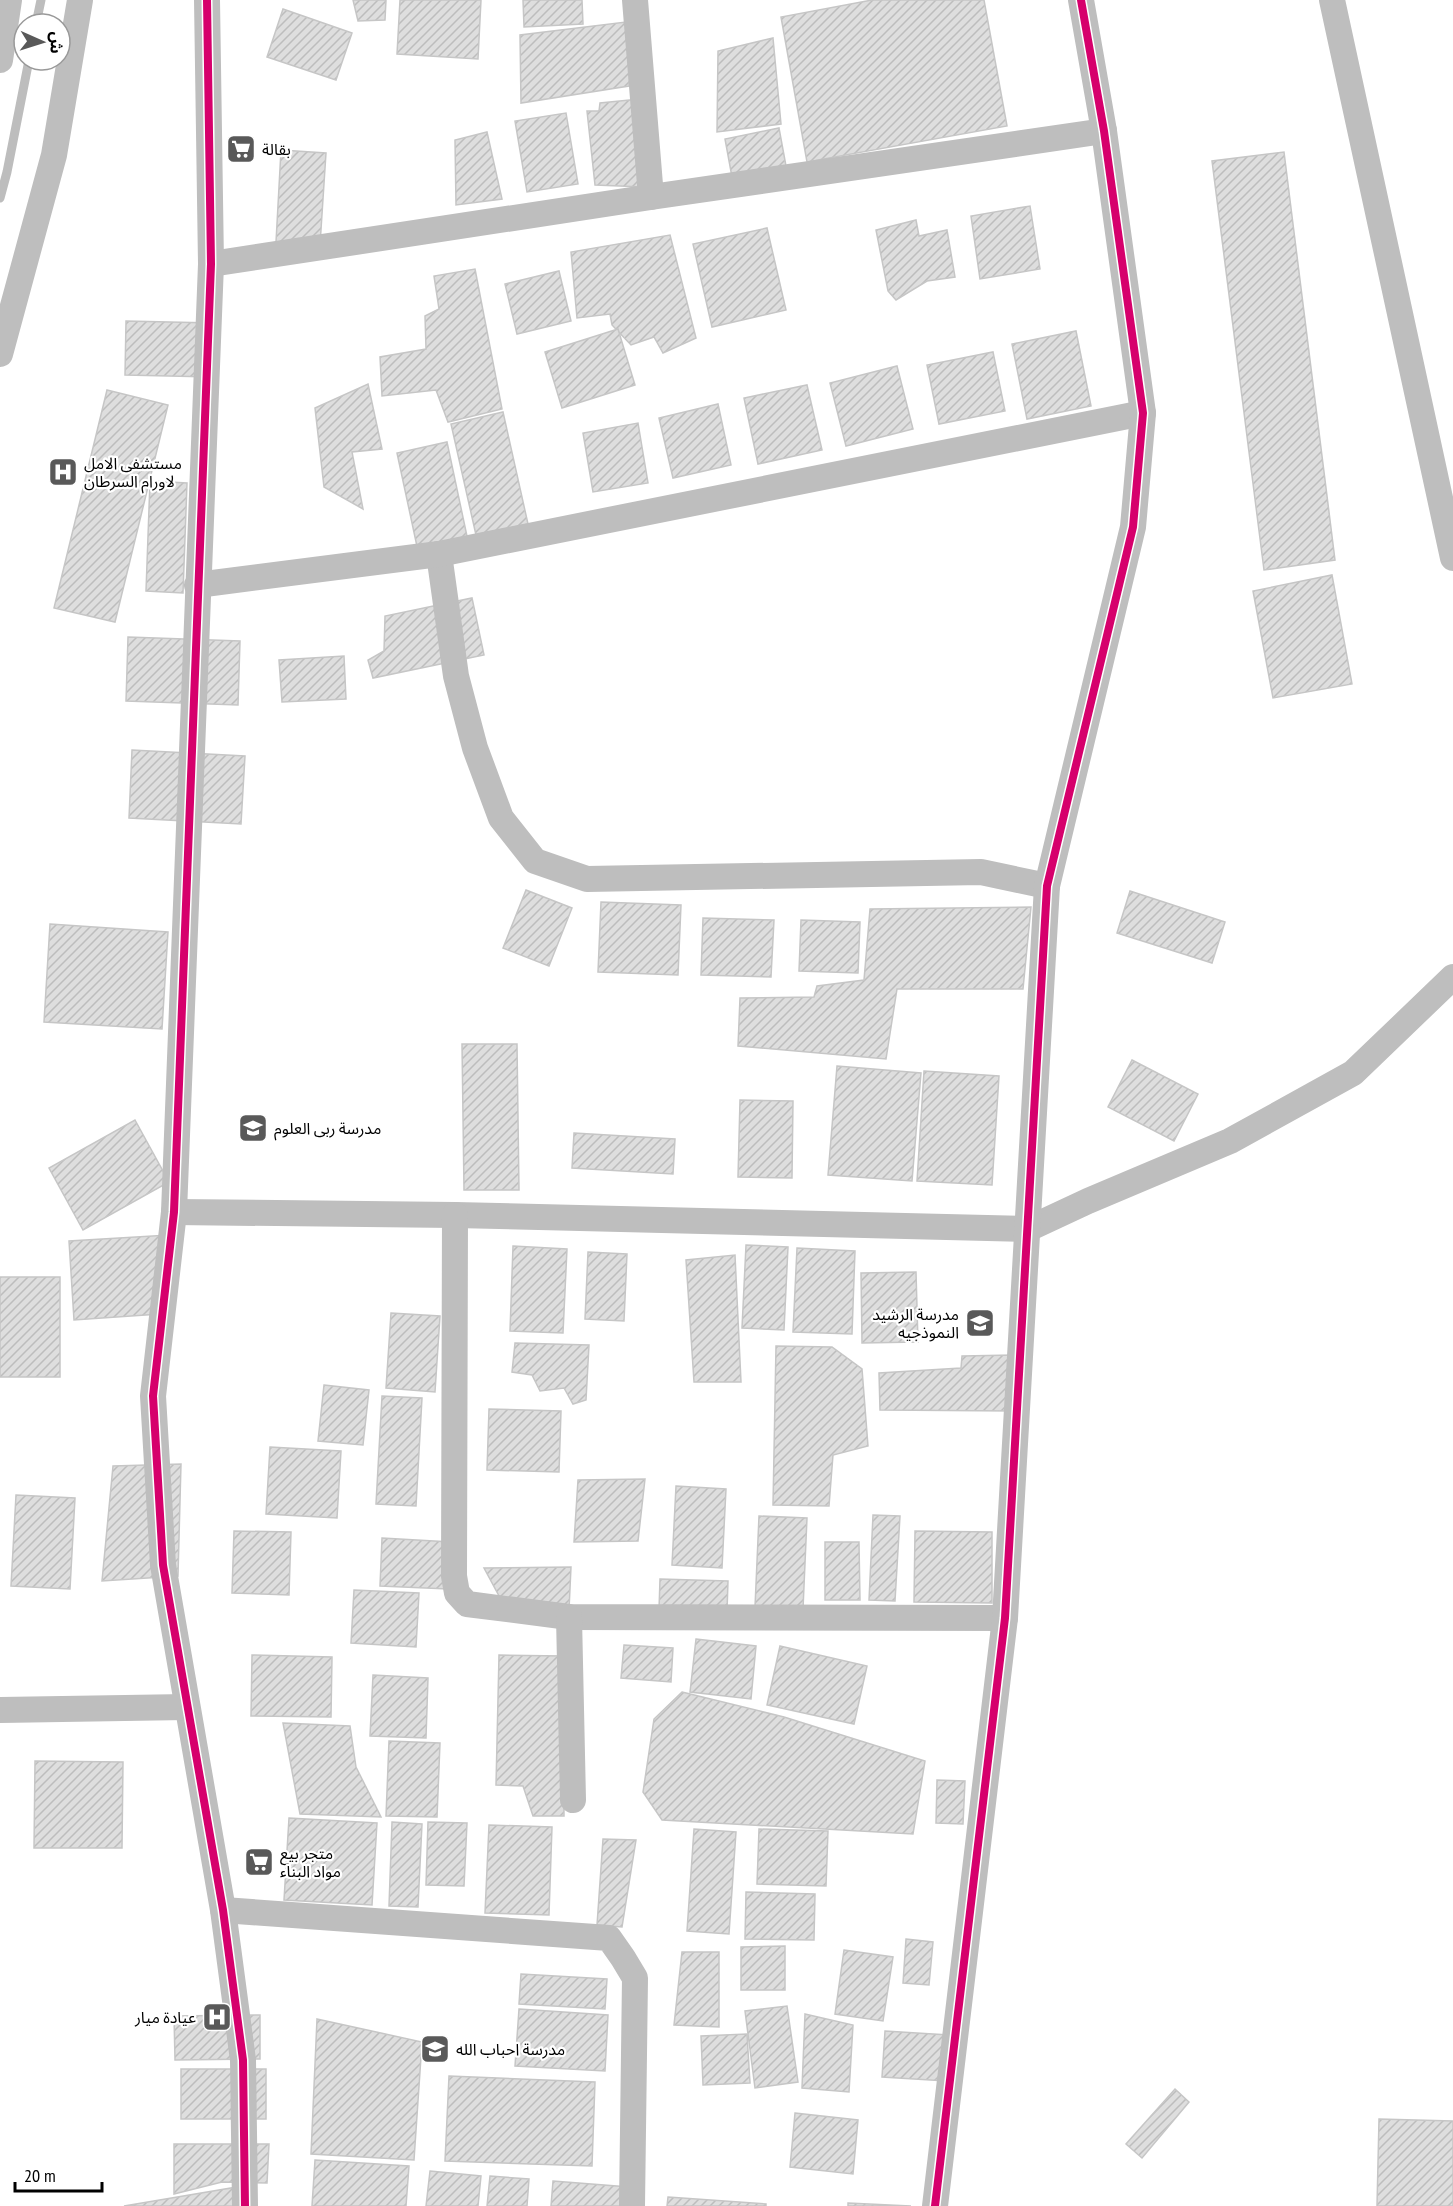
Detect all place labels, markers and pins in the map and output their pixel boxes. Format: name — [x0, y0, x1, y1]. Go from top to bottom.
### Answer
supermarket icon: بقالة — [225, 133, 257, 165]
place label: بقالة — [262, 139, 291, 159]
place label: مستشفى الامل لاورام السرطان — [84, 453, 182, 494]
hospital icon: مستشفى الامل لاورام السرطان — [47, 456, 79, 488]
school or university icon: مدرسة ربى العلوم — [237, 1112, 269, 1144]
place label: مدرسة ربى العلوم — [274, 1118, 381, 1141]
place label: مدرسة الرشيد النموذجيه — [872, 1304, 959, 1342]
school or university icon: مدرسة الرشيد النموذجيه — [964, 1307, 996, 1339]
place label: متجر بيع مواد البناء — [280, 1843, 341, 1881]
supermarket icon: متجر بيع مواد البناء — [243, 1846, 275, 1878]
hospital icon: عيادة ميار — [201, 2001, 233, 2033]
place label: عيادة ميار — [134, 2007, 196, 2027]
school or university icon: مدرسة احباب الله — [419, 2033, 451, 2065]
place label: مدرسة احباب الله — [456, 2039, 565, 2059]

